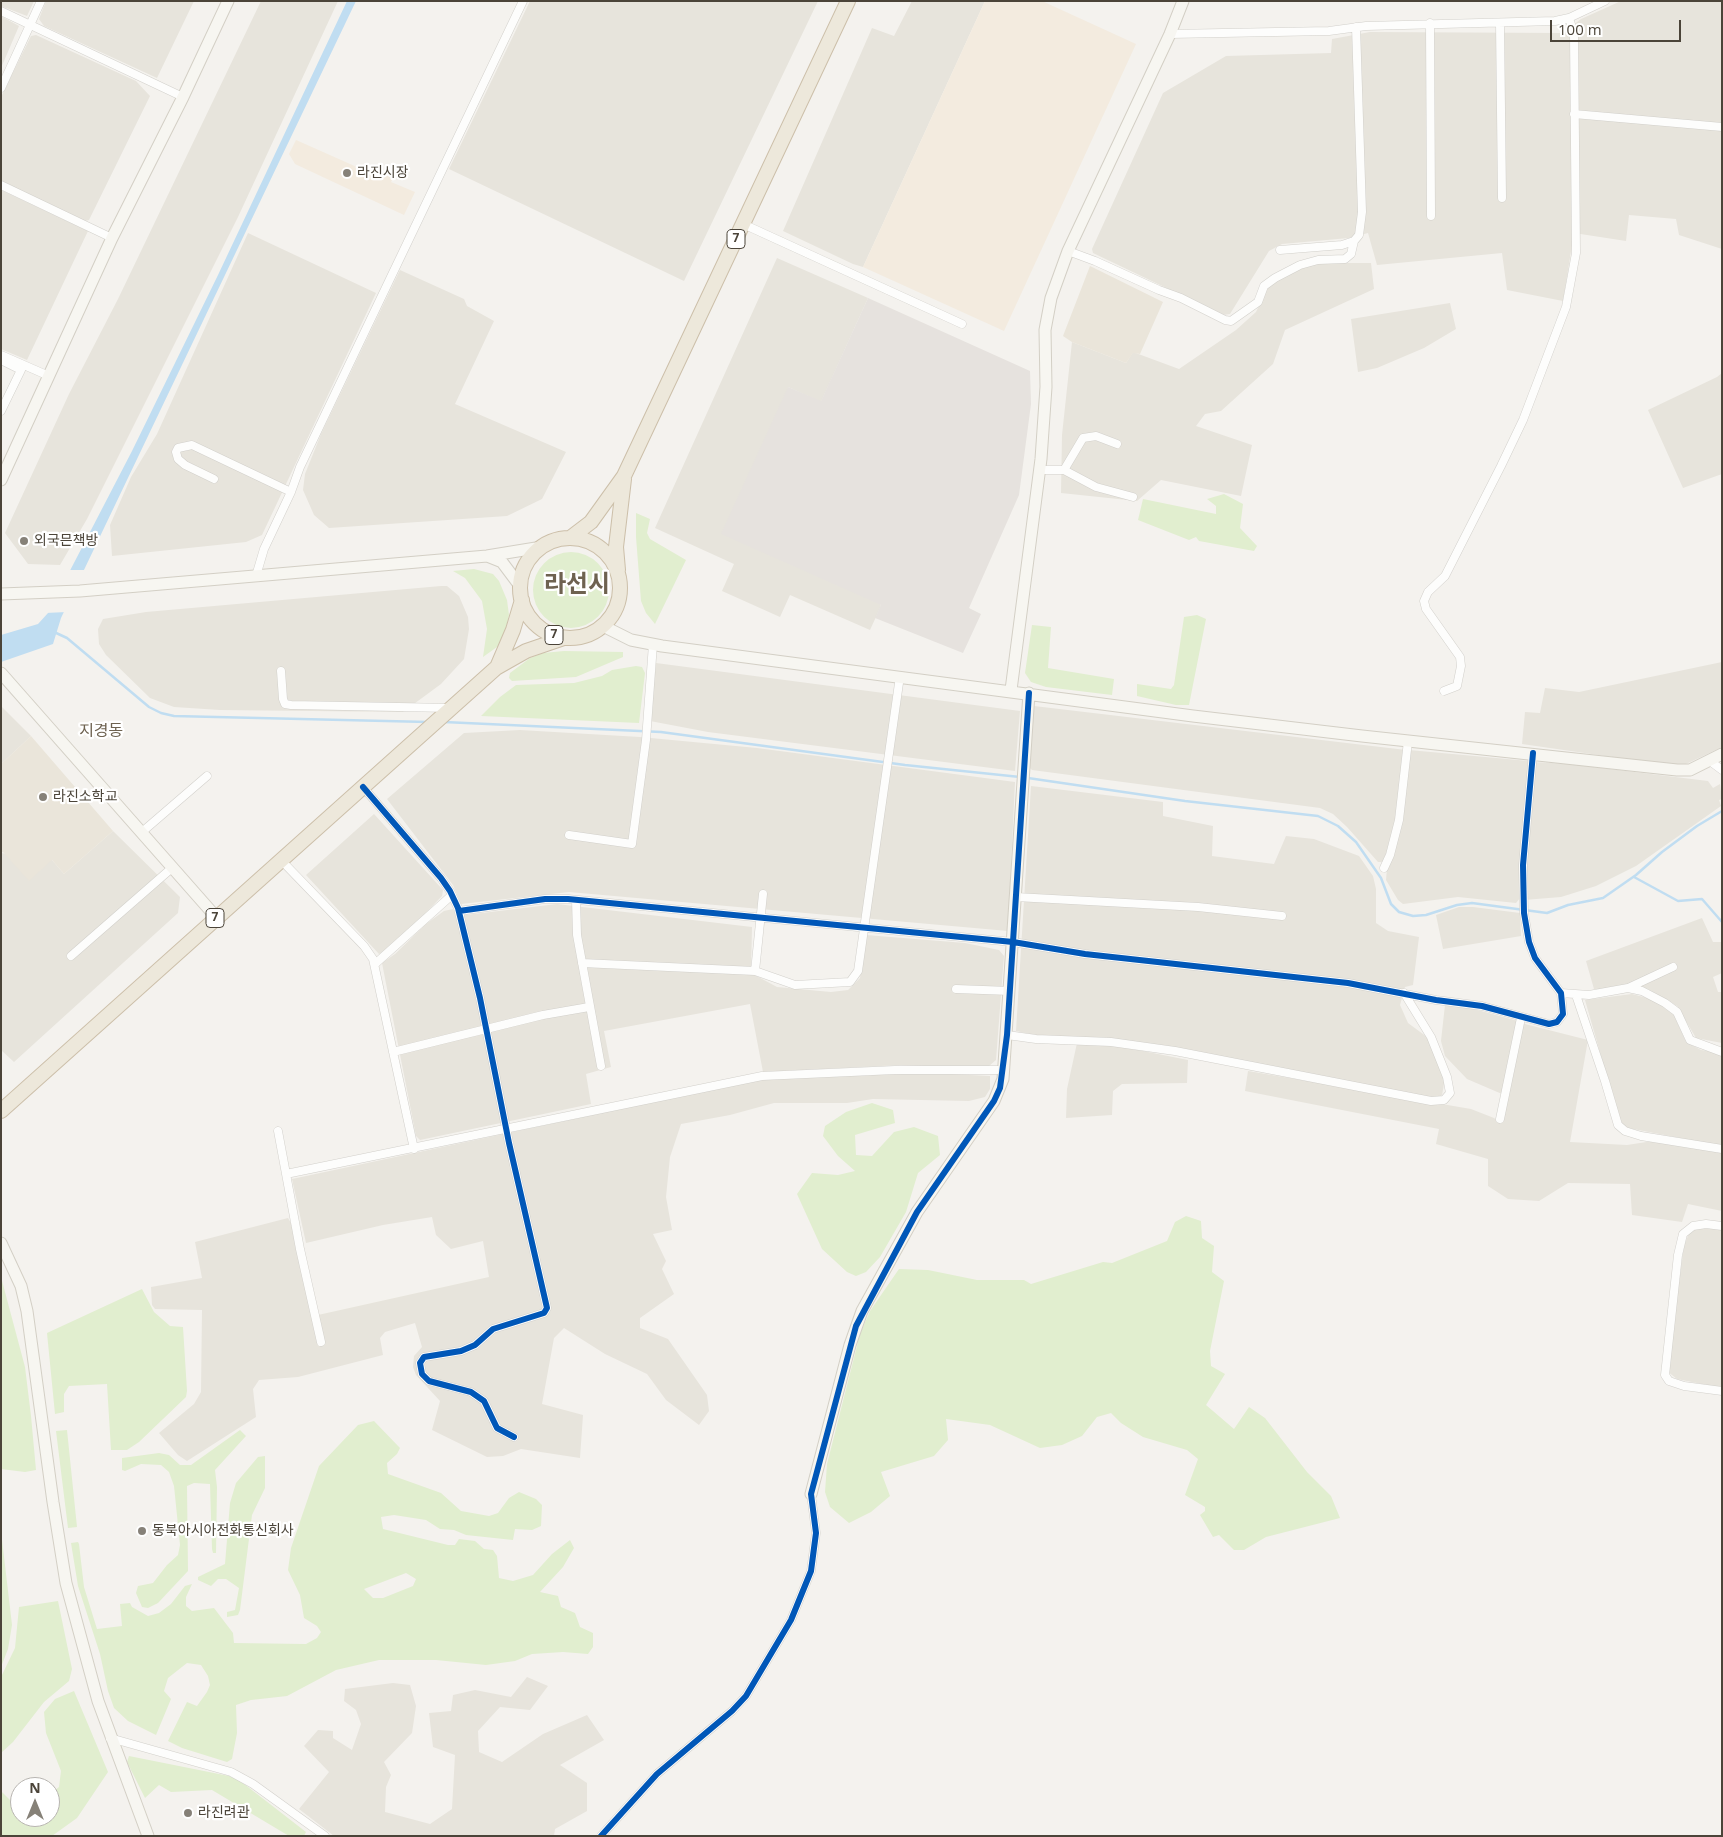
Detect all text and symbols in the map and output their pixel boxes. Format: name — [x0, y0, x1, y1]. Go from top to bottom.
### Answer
scale bar — [1553, 10, 1684, 42]
text: 100 m — [1558, 19, 1602, 39]
place label: 라진시장 — [357, 165, 409, 181]
marker: 라진시장 — [341, 167, 353, 179]
road number: 7 — [727, 230, 745, 248]
place label: 외국믄책방 — [34, 533, 98, 549]
marker: 외국믄책방 — [18, 535, 30, 547]
district label: 라선시 — [544, 571, 610, 599]
road number: 7 — [545, 626, 563, 644]
district label: 지경동 — [79, 721, 123, 741]
place label: 라진소학교 — [53, 789, 117, 805]
marker: 라진소학교 — [37, 791, 49, 803]
road number: 7 — [206, 908, 224, 928]
place label: 동북아시아전화통신회사 — [152, 1523, 294, 1539]
marker: 동북아시아전화통신회사 — [136, 1525, 148, 1537]
north arrow — [10, 1777, 60, 1827]
text: N — [29, 1778, 41, 1797]
place label: 라진려관 — [198, 1805, 250, 1821]
marker: 라진려관 — [182, 1807, 194, 1819]

